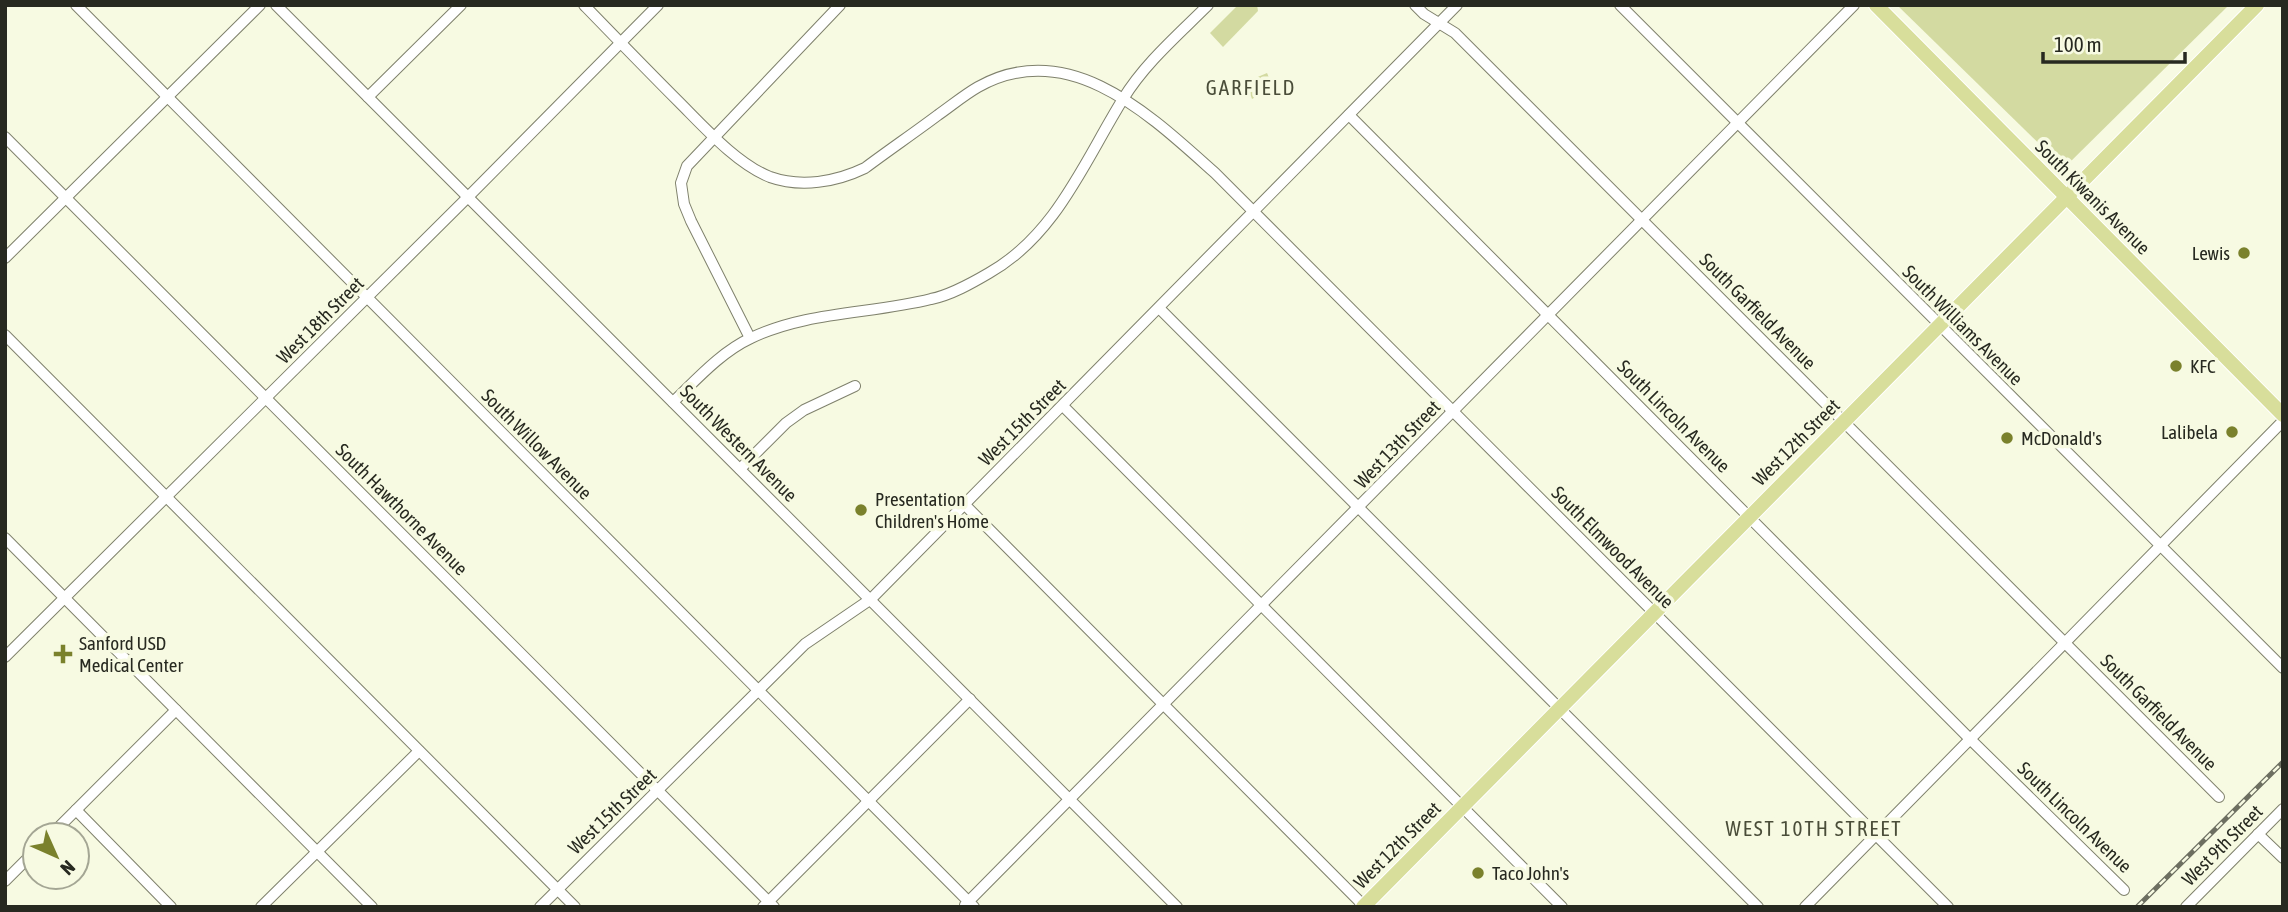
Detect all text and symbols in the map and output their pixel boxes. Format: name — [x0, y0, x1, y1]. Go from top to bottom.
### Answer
scale bar — [2043, 21, 2185, 65]
text: 100 m — [2054, 32, 2102, 56]
district label: GARFIELD — [1206, 75, 1296, 99]
street label: South Kiwanis Avenue — [2031, 135, 2155, 259]
place label: Lewis — [2192, 242, 2230, 264]
marker: Lewis — [2236, 245, 2252, 261]
street label: South Garfield Avenue — [1695, 248, 1821, 374]
street label: South Williams Avenue — [1899, 261, 2027, 389]
street label: West 18th Street — [272, 272, 368, 368]
street label: South Lincoln Avenue — [1613, 355, 1735, 477]
place label: KFC — [2190, 355, 2216, 377]
marker: KFC — [2168, 358, 2184, 374]
street label: West 15th Street — [974, 374, 1070, 470]
street label: South Western Avenue — [676, 380, 802, 506]
street label: South Willow Avenue — [477, 384, 597, 504]
street label: West 12th Street — [1748, 394, 1844, 490]
street label: West 13th Street — [1350, 396, 1444, 492]
place label: Lalibela — [2161, 421, 2218, 443]
marker: Lalibela — [2224, 424, 2240, 440]
place label: McDonald's — [2021, 427, 2102, 449]
marker: McDonald's — [1999, 430, 2015, 446]
street label: South Hawthorne Avenue — [332, 439, 472, 579]
street label: South Elmwood Avenue — [1547, 481, 1679, 613]
place label: Presentation Children's Home — [875, 488, 989, 532]
marker: Presentation Children's Home — [853, 502, 869, 518]
place label: Sanford USD Medical Center — [79, 632, 183, 676]
marker: Sanford USD Medical Center — [53, 644, 73, 664]
street label: South Garfield Avenue — [2096, 649, 2222, 775]
street label: South Lincoln Avenue — [2014, 757, 2136, 877]
street label: West 15th Street — [564, 764, 660, 858]
street label: West 12th Street — [1349, 797, 1445, 893]
street label: West 9th Street — [2177, 800, 2267, 890]
district label: WEST 10TH STREET — [1726, 816, 1902, 840]
north arrow — [21, 821, 91, 891]
text: N — [56, 856, 80, 880]
place label: Taco John's — [1492, 862, 1570, 884]
marker: Taco John's — [1470, 865, 1486, 881]

